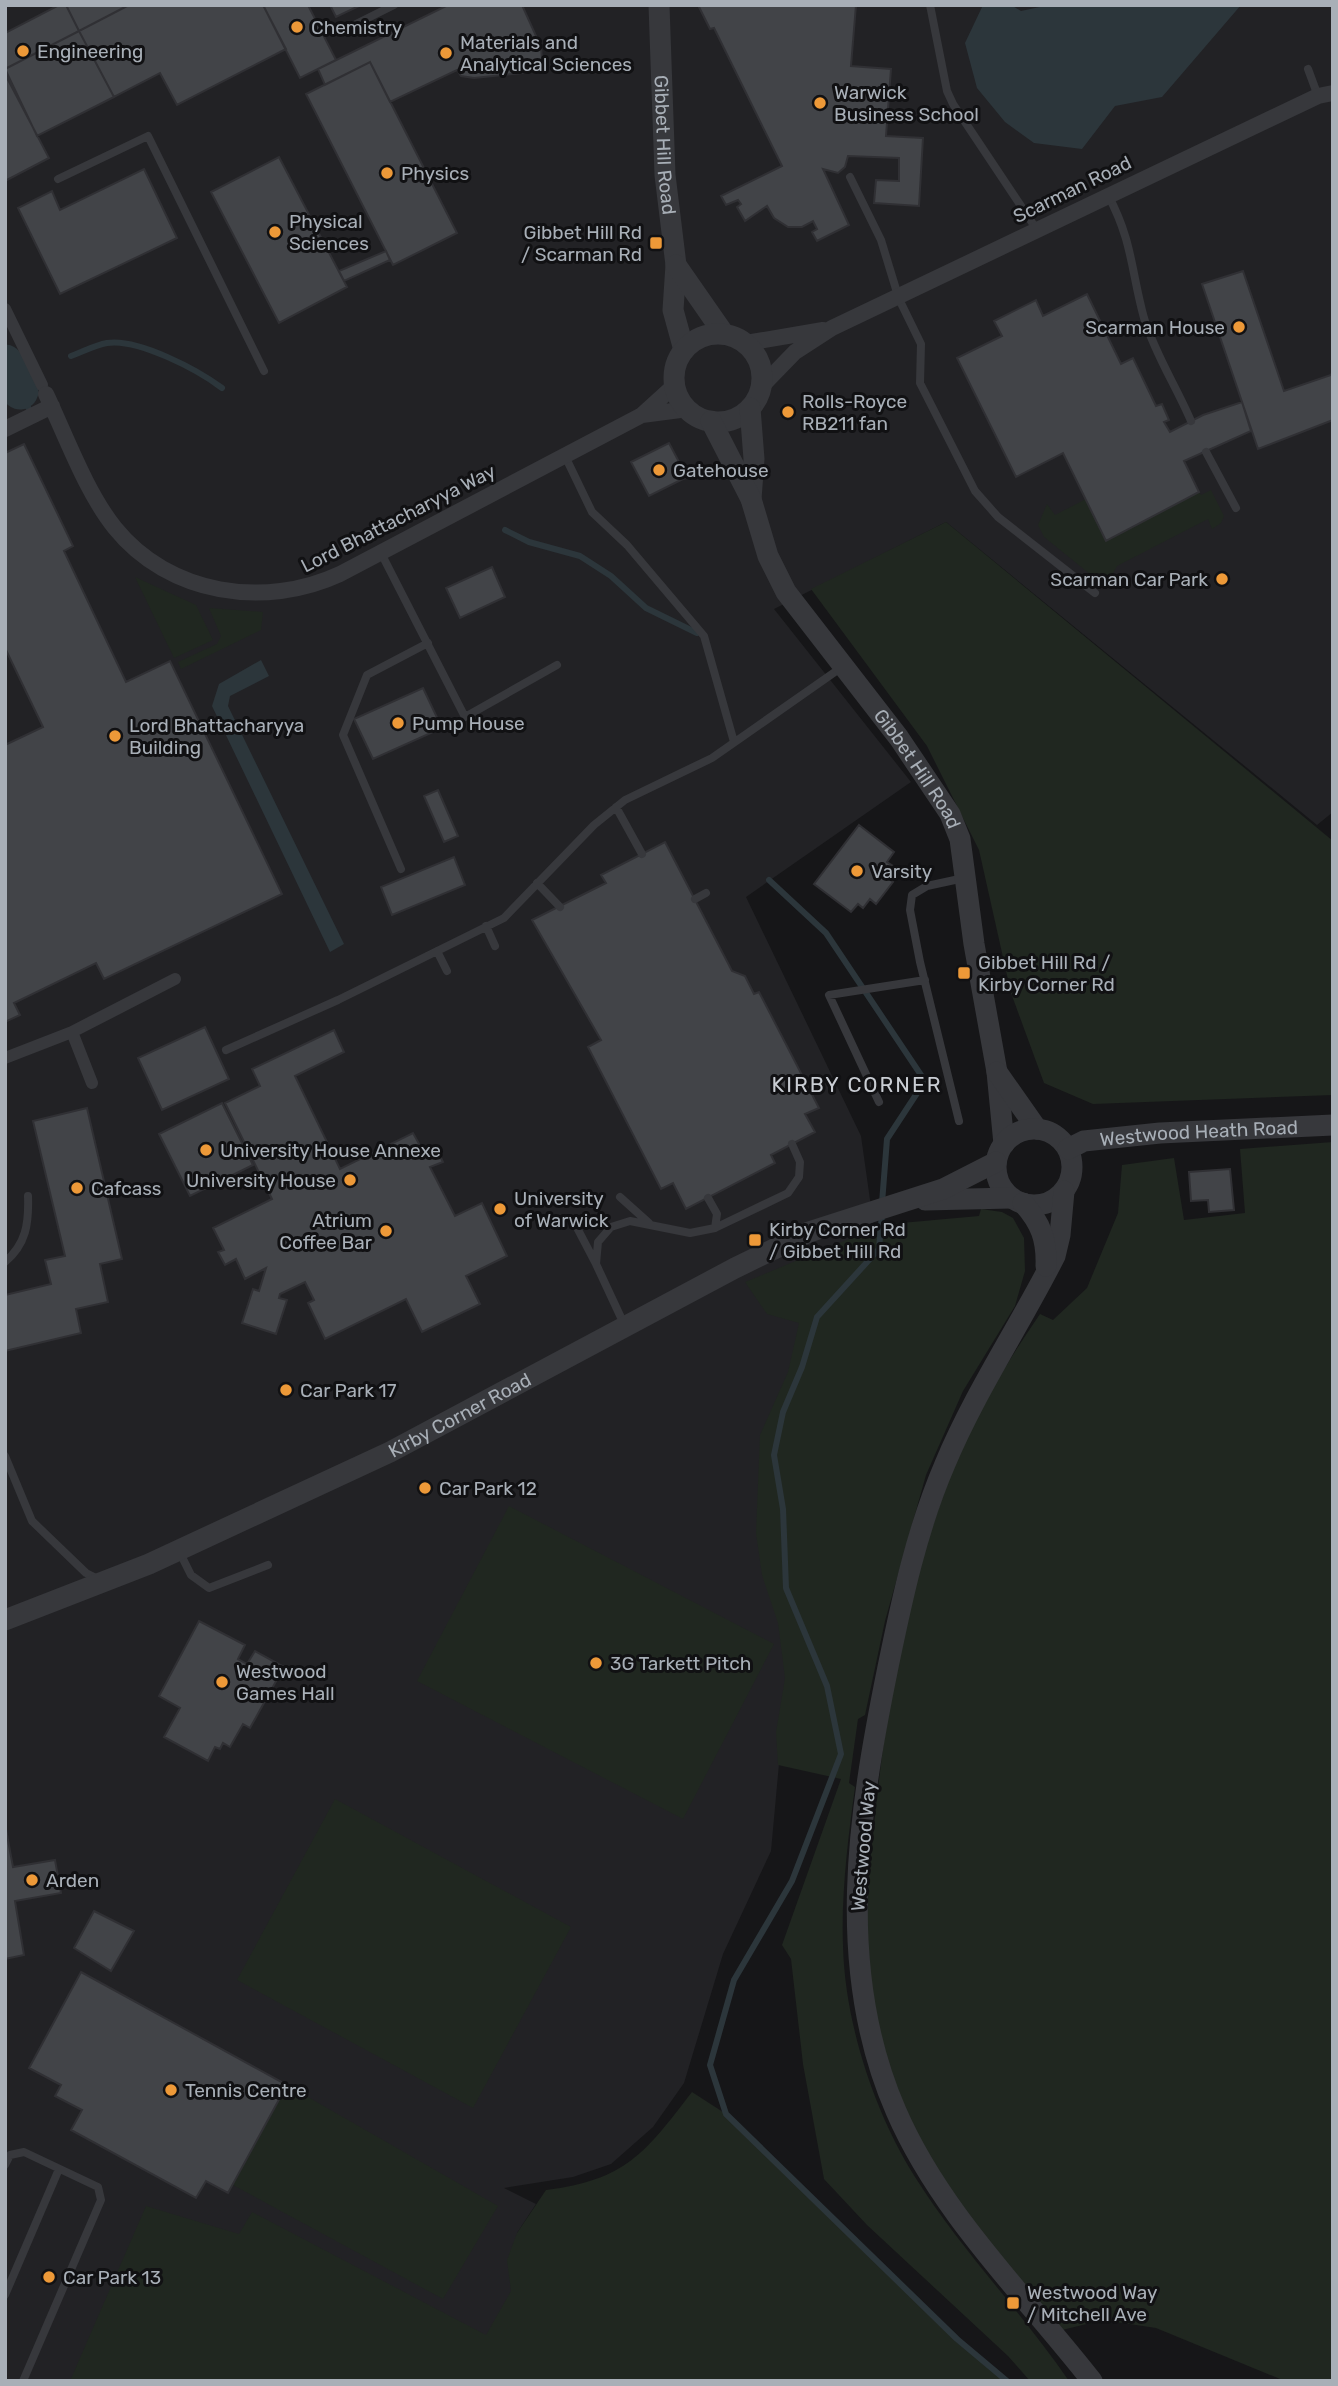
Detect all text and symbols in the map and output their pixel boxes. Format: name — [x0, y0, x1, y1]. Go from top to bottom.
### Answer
place label: Chemistry — [311, 16, 402, 39]
marker: Chemistry — [289, 19, 305, 35]
place label: Materials and Analytical Sciences — [460, 31, 632, 76]
place label: Engineering — [37, 40, 143, 63]
marker: Engineering — [15, 43, 31, 59]
marker: Materials and Analytical Sciences — [438, 45, 454, 61]
street label: Gibbet Hill Road — [649, 75, 681, 216]
place label: Warwick Business School — [834, 81, 979, 126]
marker: Warwick Business School — [812, 95, 828, 111]
street label: Scarman Road — [1009, 151, 1135, 228]
place label: Physics — [401, 162, 469, 185]
marker: Physics — [379, 165, 395, 181]
place label: Physical Sciences — [289, 210, 369, 255]
place label: Gibbet Hill Rd / Scarman Rd — [521, 221, 642, 266]
marker: Physical Sciences — [267, 224, 283, 240]
marker: Gibbet Hill Rd / Scarman Rd — [648, 235, 664, 251]
place label: Scarman House — [1085, 316, 1225, 339]
marker: Scarman House — [1231, 319, 1247, 335]
place label: Rolls-Royce RB211 fan — [802, 390, 907, 435]
marker: Rolls-Royce RB211 fan — [780, 404, 796, 420]
street label: Lord Bhattacharyya Way — [297, 459, 499, 578]
place label: Gatehouse — [673, 459, 769, 482]
marker: Gatehouse — [651, 462, 667, 478]
place label: Scarman Car Park — [1050, 568, 1208, 591]
marker: Scarman Car Park — [1214, 571, 1230, 587]
street label: Gibbet Hill Road — [869, 704, 966, 832]
place label: Pump House — [412, 712, 525, 735]
place label: Lord Bhattacharyya Building — [129, 714, 304, 759]
marker: Pump House — [390, 715, 406, 731]
marker: Lord Bhattacharyya Building — [107, 728, 123, 744]
place label: Varsity — [871, 860, 932, 883]
marker: Varsity — [849, 863, 865, 879]
place label: Gibbet Hill Rd / Kirby Corner Rd — [978, 951, 1115, 996]
marker: Gibbet Hill Rd / Kirby Corner Rd — [956, 965, 972, 981]
district label: KIRBY CORNER — [772, 1072, 942, 1097]
street label: Westwood Heath Road — [1099, 1116, 1298, 1151]
place label: University House Annexe — [220, 1139, 441, 1162]
marker: University House Annexe — [198, 1142, 214, 1158]
place label: University House — [186, 1169, 336, 1192]
marker: University House — [342, 1172, 358, 1188]
place label: Cafcass — [91, 1177, 162, 1200]
marker: Cafcass — [69, 1180, 85, 1196]
place label: University of Warwick — [514, 1187, 609, 1232]
marker: University of Warwick — [492, 1201, 508, 1217]
place label: Atrium Coffee Bar — [279, 1209, 373, 1254]
place label: Kirby Corner Rd / Gibbet Hill Rd — [769, 1218, 906, 1263]
marker: Atrium Coffee Bar — [378, 1223, 394, 1239]
marker: Kirby Corner Rd / Gibbet Hill Rd — [747, 1232, 763, 1248]
street label: Kirby Corner Road — [384, 1368, 535, 1463]
place label: Car Park 17 — [300, 1379, 397, 1402]
marker: Car Park 17 — [278, 1382, 294, 1398]
place label: Car Park 12 — [439, 1477, 537, 1500]
marker: Car Park 12 — [417, 1480, 433, 1496]
place label: 3G Tarkett Pitch — [610, 1652, 751, 1675]
marker: 3G Tarkett Pitch — [588, 1655, 604, 1671]
place label: Westwood Games Hall — [236, 1660, 335, 1705]
marker: Westwood Games Hall — [214, 1674, 230, 1690]
street label: Westwood Way — [846, 1780, 881, 1912]
place label: Arden — [46, 1869, 99, 1892]
marker: Arden — [24, 1872, 40, 1888]
place label: Tennis Centre — [185, 2079, 307, 2102]
marker: Tennis Centre — [163, 2082, 179, 2098]
place label: Car Park 13 — [63, 2266, 161, 2289]
marker: Car Park 13 — [41, 2269, 57, 2285]
place label: Westwood Way / Mitchell Ave — [1027, 2281, 1158, 2326]
marker: Westwood Way / Mitchell Ave — [1005, 2295, 1021, 2311]

